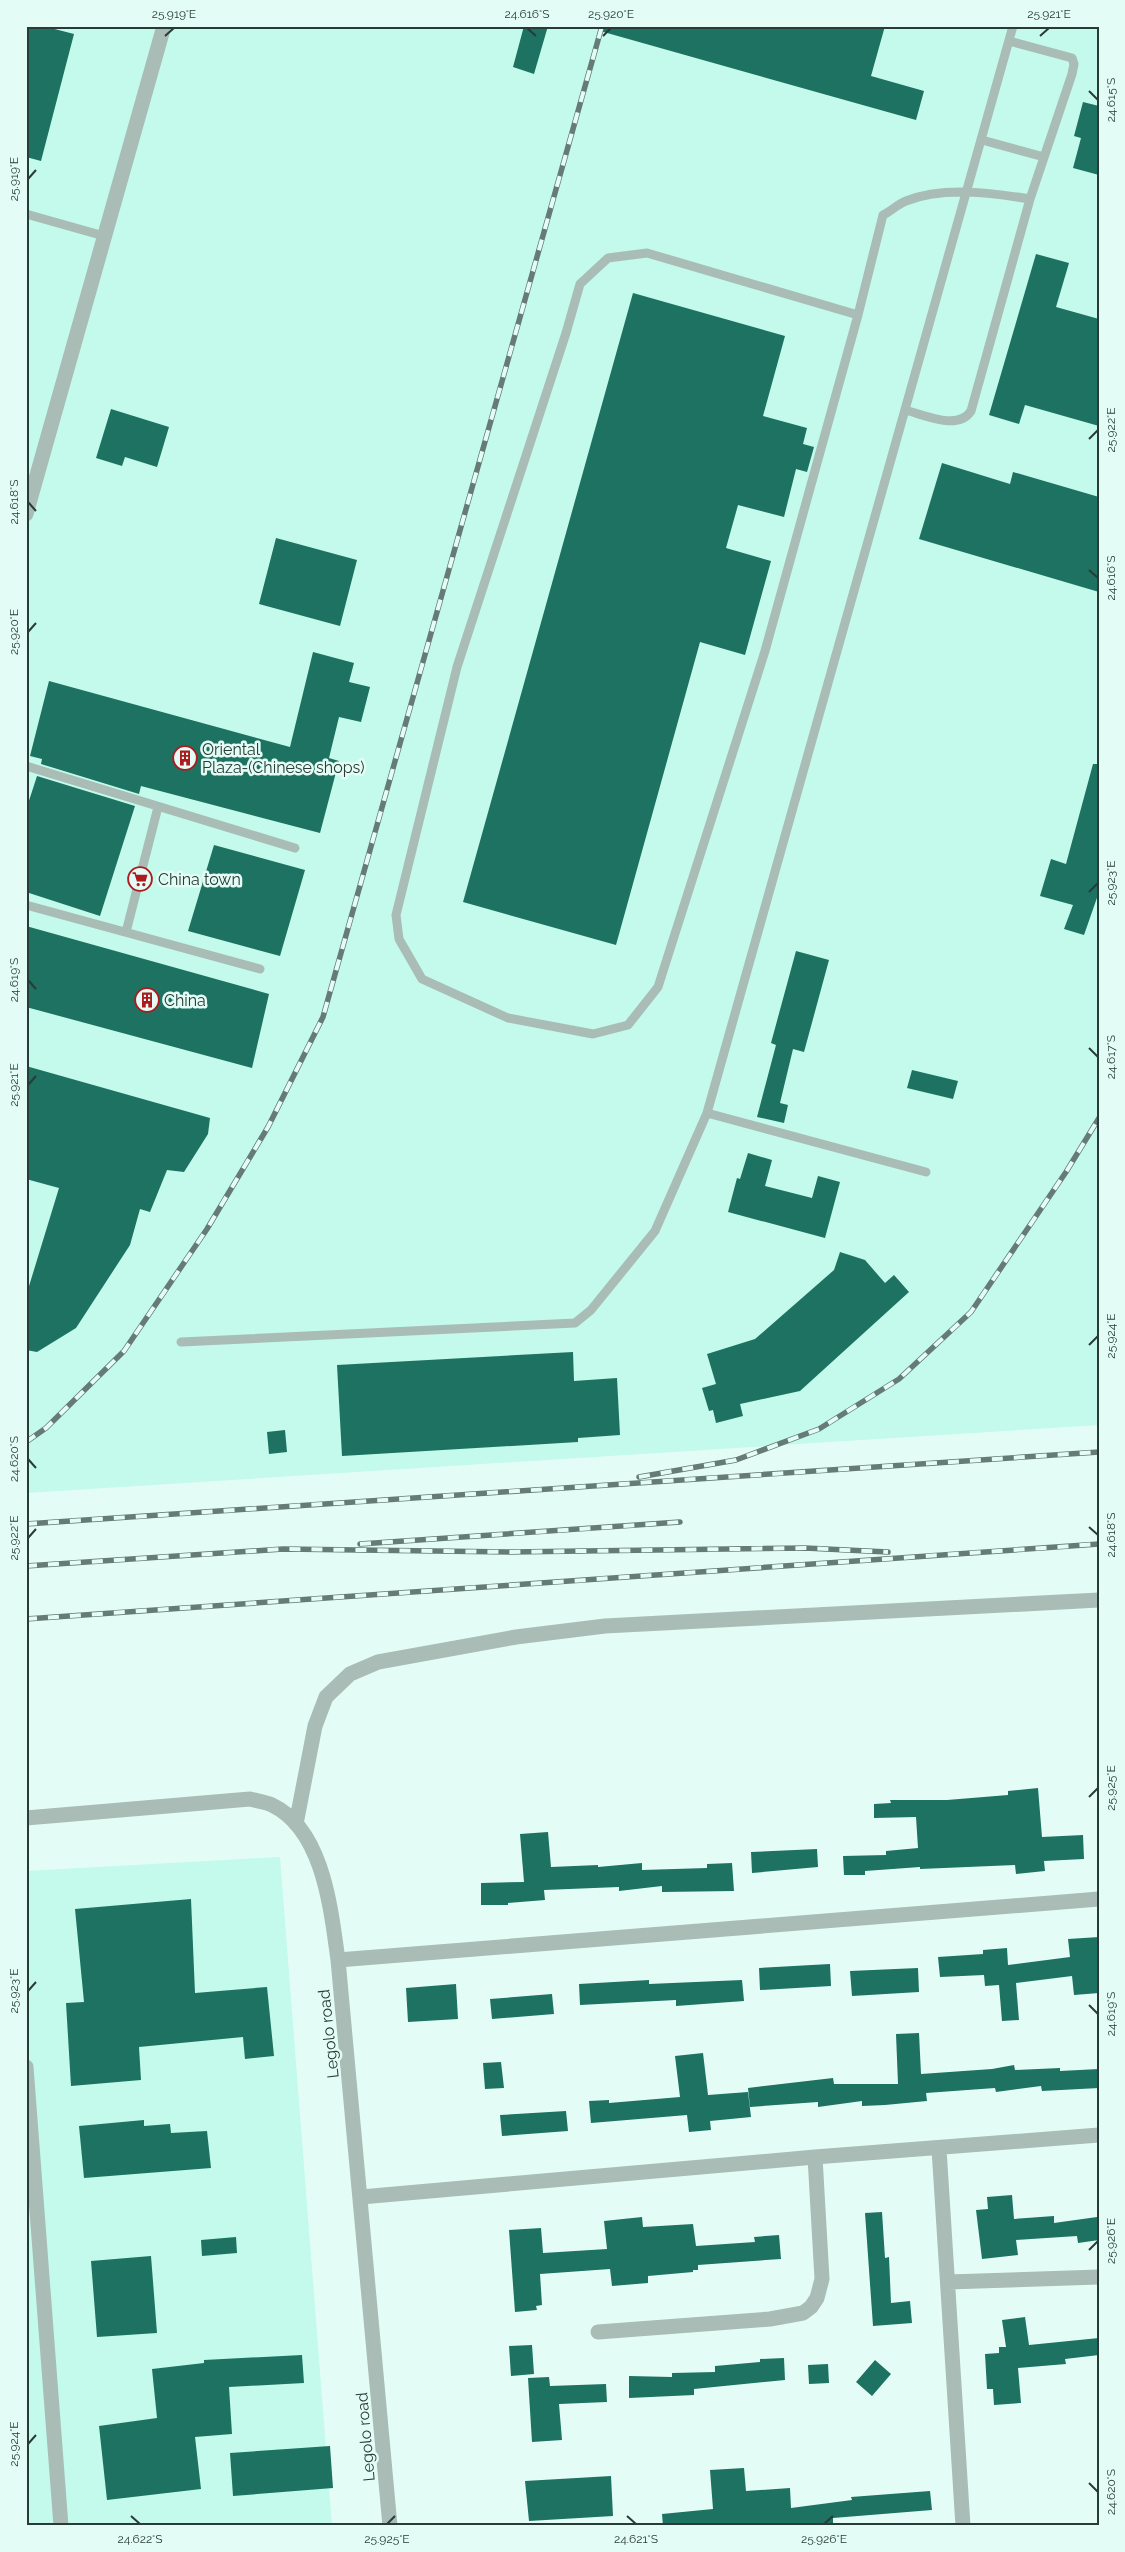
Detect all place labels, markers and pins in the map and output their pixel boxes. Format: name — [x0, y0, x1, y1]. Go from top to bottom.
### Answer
place label: Oriental Plaza-(Chinese shops) — [202, 740, 365, 777]
building icon: Oriental Plaza-(Chinese shops) — [172, 745, 198, 771]
supermarket icon: China town — [127, 866, 153, 892]
place label: China town — [158, 870, 241, 889]
building icon: China — [134, 987, 160, 1013]
place label: China — [164, 991, 206, 1010]

